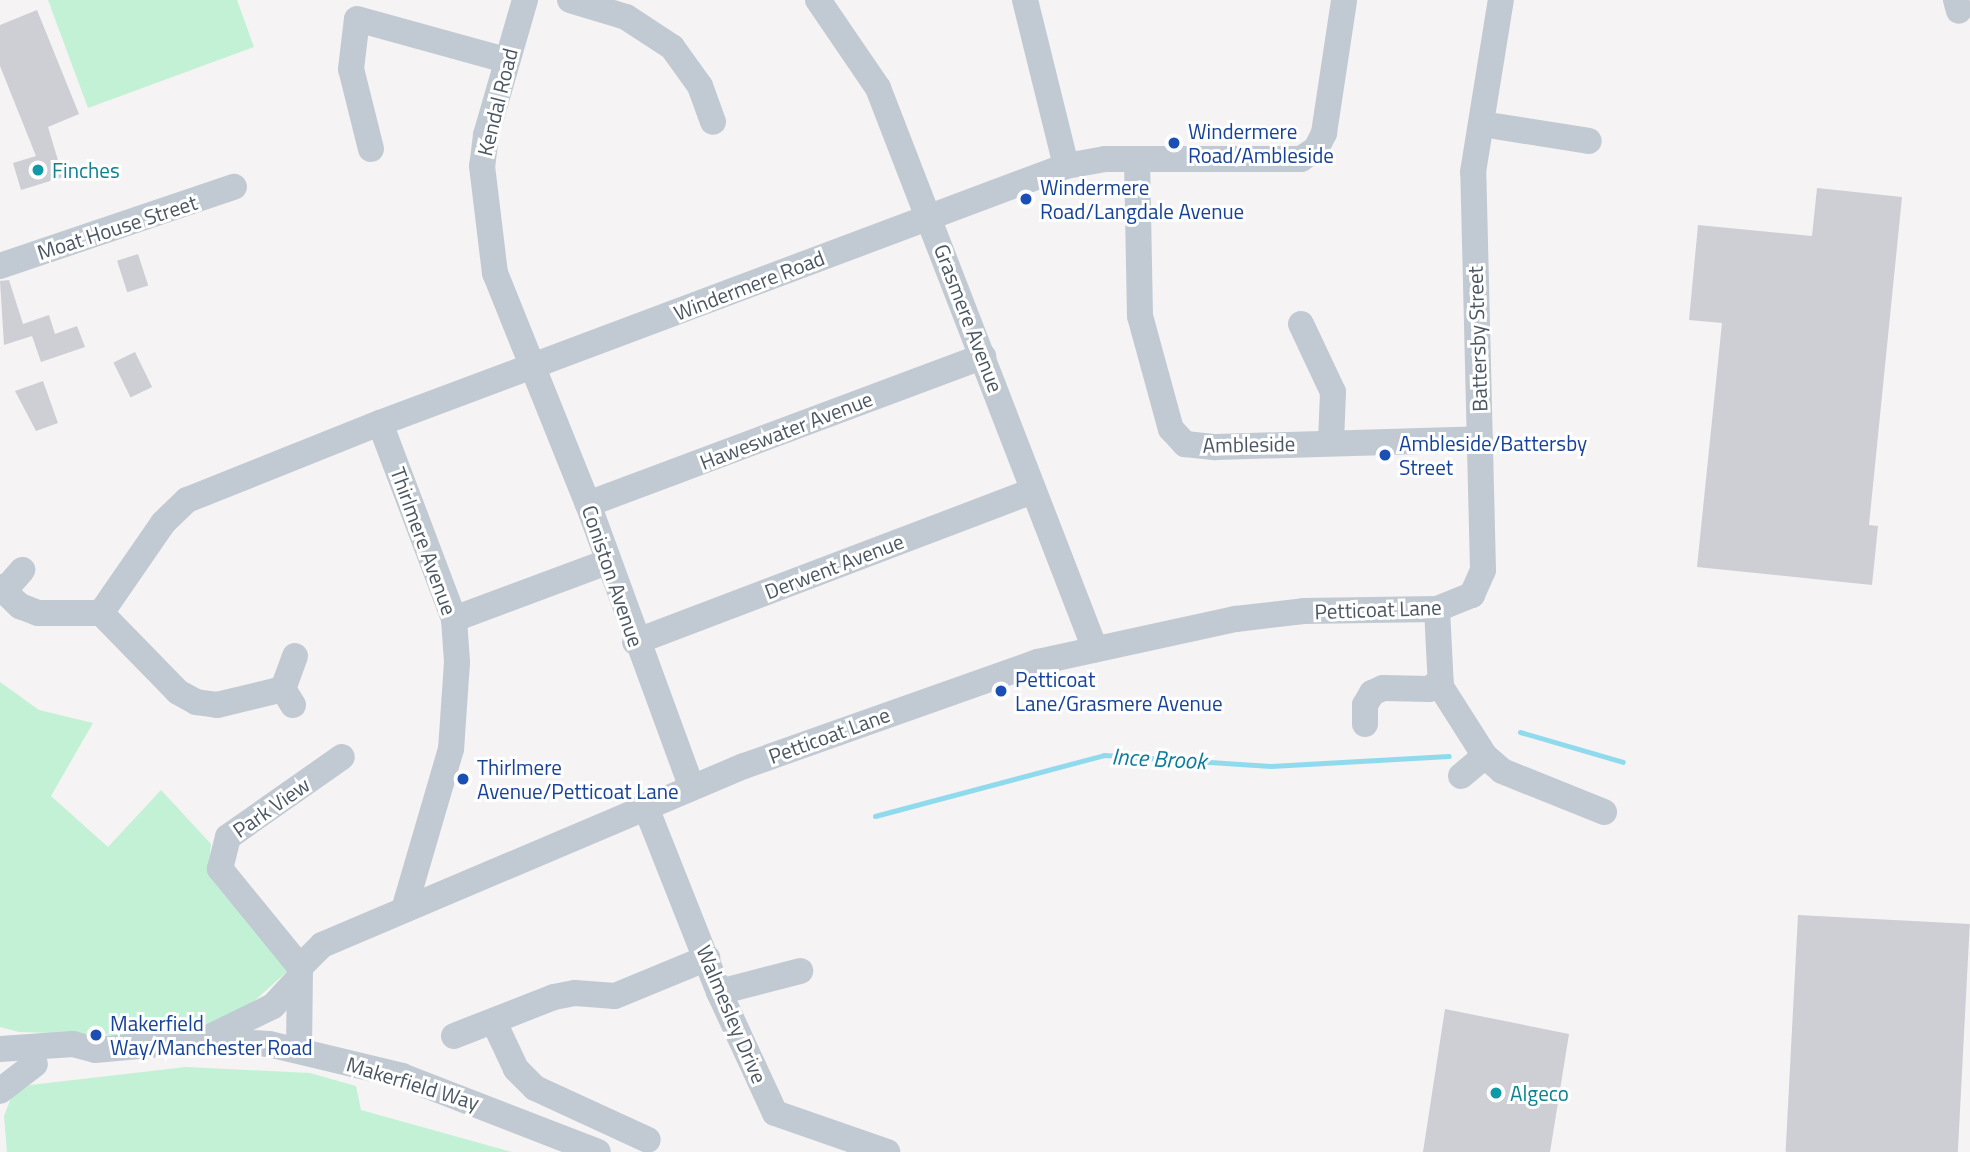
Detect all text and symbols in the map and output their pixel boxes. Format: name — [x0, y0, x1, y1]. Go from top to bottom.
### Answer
street label: Kendal Road — [471, 46, 523, 158]
place label: Windermere Road/Ambleside — [1188, 118, 1334, 168]
marker: Windermere Road/Ambleside — [1166, 135, 1182, 151]
place label: Finches — [52, 157, 120, 183]
marker: Finches — [30, 162, 46, 178]
place label: Windermere Road/Langdale Avenue — [1040, 174, 1244, 224]
street label: Moat House Street — [34, 189, 200, 265]
marker: Windermere Road/Langdale Avenue — [1018, 191, 1034, 207]
street label: Grasmere Avenue — [929, 240, 1009, 396]
street label: Windermere Road — [670, 245, 828, 325]
street label: Battersby Street — [1462, 266, 1492, 412]
street label: Haweswater Avenue — [696, 385, 876, 475]
place label: Ambleside/Battersby Street — [1399, 430, 1587, 480]
street label: Ambleside — [1202, 431, 1296, 457]
marker: Ambleside/Battersby Street — [1377, 447, 1393, 463]
street label: Thirlmere Avenue — [386, 464, 462, 618]
street label: Coniston Avenue — [577, 502, 649, 650]
street label: Derwent Avenue — [761, 528, 907, 604]
street label: Petticoat Lane — [1314, 594, 1442, 624]
place label: Petticoat Lane/Grasmere Avenue — [1015, 666, 1223, 716]
marker: Petticoat Lane/Grasmere Avenue — [993, 683, 1009, 699]
street label: Petticoat Lane — [765, 701, 893, 769]
water label: Ince Brook — [1111, 743, 1207, 775]
place label: Thirlmere Avenue/Petticoat Lane — [477, 754, 679, 804]
street label: Park View — [228, 771, 314, 843]
marker: Thirlmere Avenue/Petticoat Lane — [455, 771, 471, 787]
street label: Walmesley Drive — [692, 941, 772, 1087]
place label: Makerfield Way/Manchester Road — [110, 1010, 313, 1060]
marker: Makerfield Way/Manchester Road — [88, 1027, 104, 1043]
street label: Makerfield Way — [344, 1051, 482, 1115]
place label: Algeco — [1510, 1080, 1569, 1106]
marker: Algeco — [1488, 1085, 1504, 1101]

